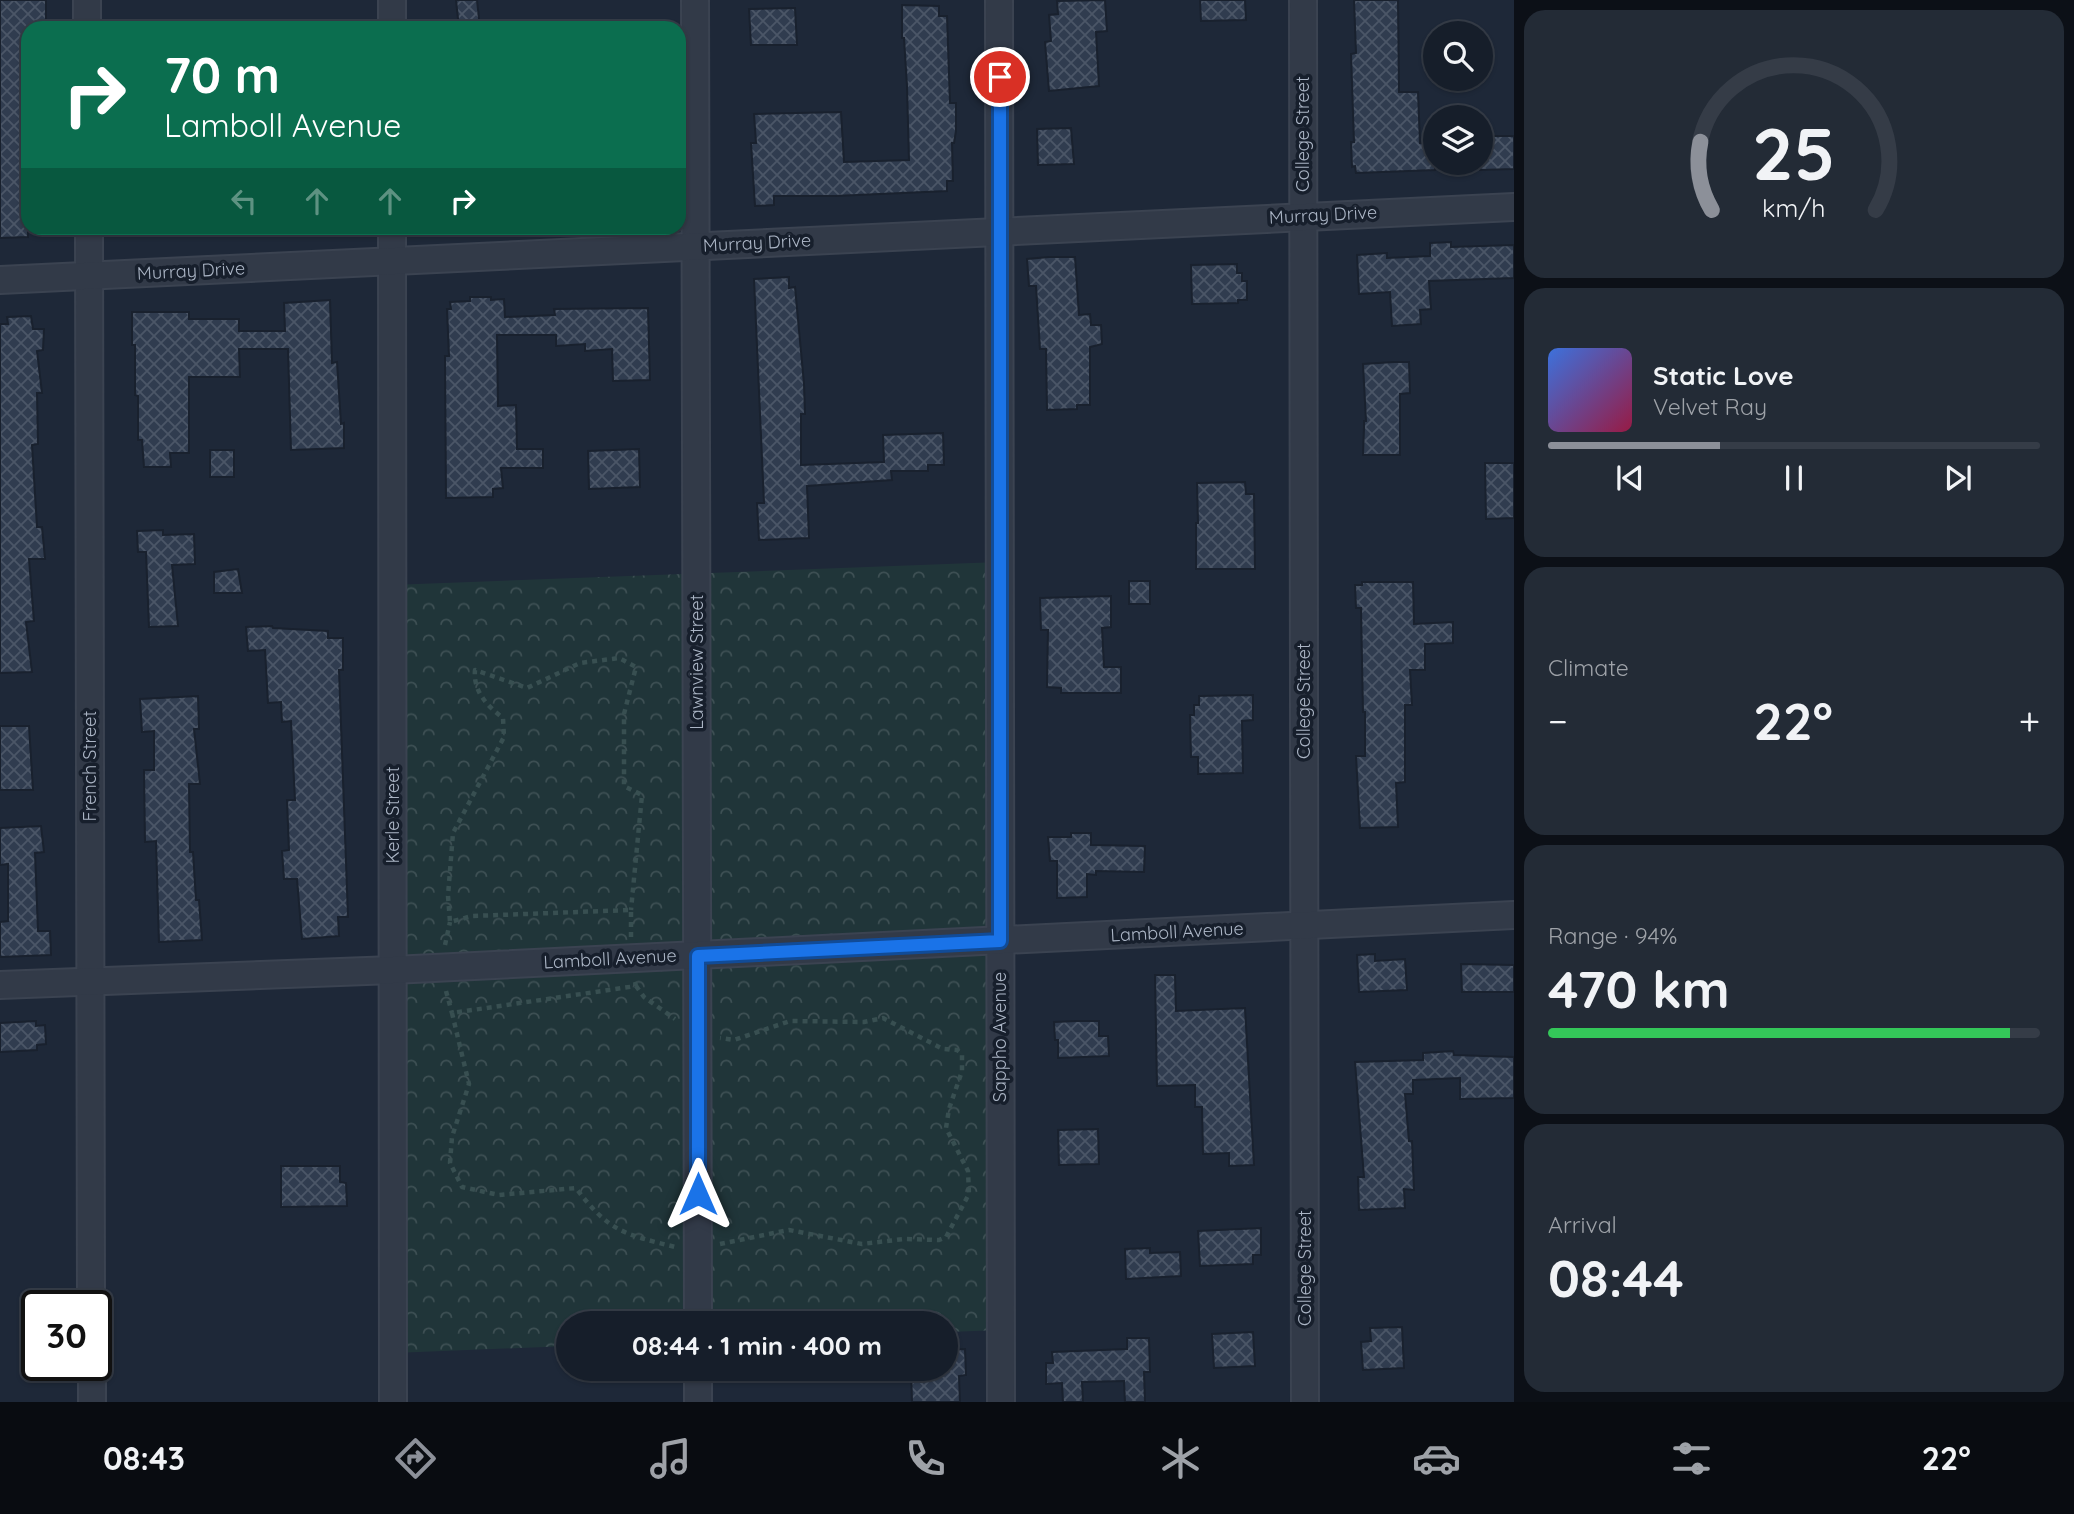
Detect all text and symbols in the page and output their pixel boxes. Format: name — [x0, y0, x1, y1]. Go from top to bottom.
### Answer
map controls — [1423, 21, 1493, 175]
button: search — [1423, 21, 1493, 91]
text: 70 m — [164, 44, 280, 105]
pin — [970, 47, 1030, 107]
icon: right — [49, 49, 140, 140]
icon: arrive — [981, 58, 1019, 96]
street label: College Street — [1291, 76, 1314, 192]
text: Lamboll Avenue — [164, 105, 401, 145]
button: layers — [1423, 105, 1493, 175]
text: 25 — [1752, 108, 1836, 199]
icon: left — [225, 182, 263, 220]
icon: ahead — [298, 182, 336, 220]
icon: ahead — [371, 182, 409, 220]
icon: right — [444, 182, 482, 220]
text: km/h — [1762, 192, 1826, 223]
street label: Murray Drive — [1268, 200, 1378, 229]
street label: Murray Drive — [702, 228, 812, 257]
street label: Murray Drive — [136, 256, 246, 285]
text: Static Love — [1653, 359, 1794, 392]
text: Velvet Ray — [1653, 392, 1767, 421]
icon: previous — [1611, 459, 1649, 497]
icon: pause — [1775, 459, 1813, 497]
icon: next — [1939, 459, 1977, 497]
street label: Lawnview Street — [685, 594, 708, 730]
street label: College Street — [1292, 643, 1315, 759]
text: Climate — [1548, 653, 1629, 682]
text: 22° — [1753, 688, 1833, 753]
text: − — [1548, 697, 1568, 745]
text: + — [2019, 697, 2040, 745]
street label: French Street — [78, 711, 101, 821]
street label: Kerle Street — [381, 766, 404, 864]
street label: Lamboll Avenue — [1110, 917, 1244, 946]
text: Range · 94% — [1548, 921, 1677, 950]
street label: Lamboll Avenue — [543, 944, 677, 973]
text: 470 km — [1548, 956, 1730, 1021]
street label: Sappho Avenue — [988, 972, 1011, 1102]
position arrow — [661, 1157, 735, 1231]
street label: College Street — [1293, 1210, 1316, 1326]
text: Arrival — [1548, 1210, 1617, 1239]
text: 08:44 — [1548, 1245, 1684, 1310]
speed limit sign: 30 — [21, 1290, 112, 1381]
text: 08:44 · 1 min · 400 m — [632, 1329, 882, 1362]
icon: directions — [391, 1434, 440, 1483]
icon: music — [646, 1434, 695, 1483]
icon: phone — [901, 1434, 950, 1483]
icon: climate — [1156, 1434, 1205, 1483]
icon: car — [1412, 1434, 1461, 1483]
icon: filters — [1667, 1434, 1716, 1483]
text: 08:43 — [103, 1438, 185, 1478]
text: 22° — [1922, 1438, 1971, 1478]

